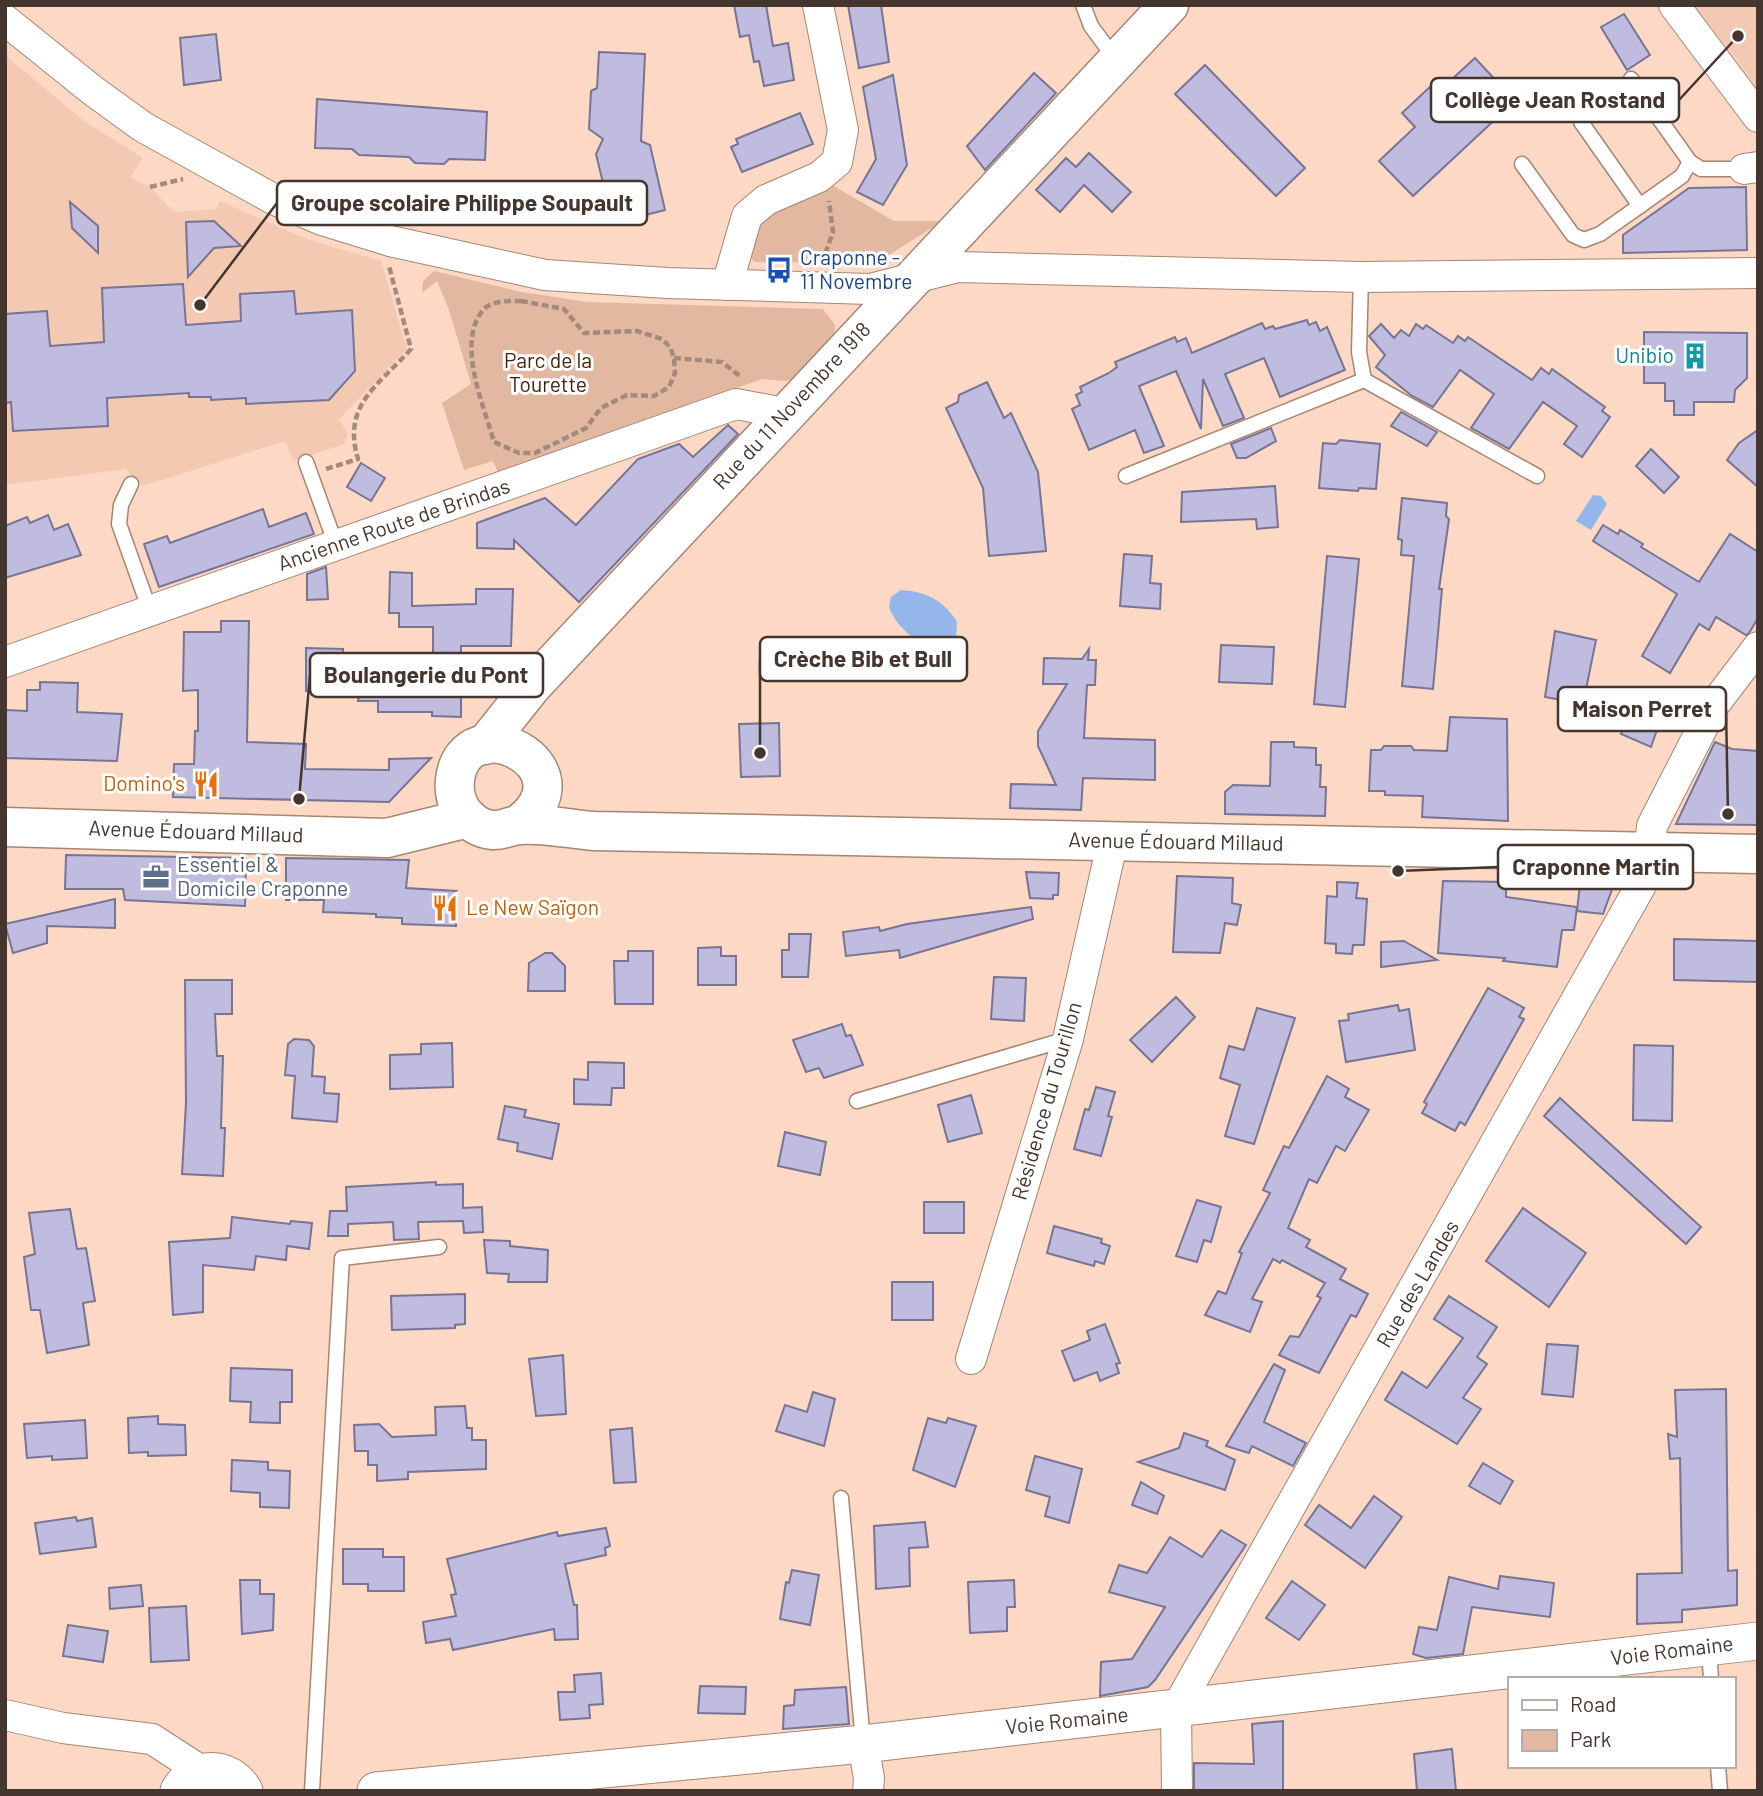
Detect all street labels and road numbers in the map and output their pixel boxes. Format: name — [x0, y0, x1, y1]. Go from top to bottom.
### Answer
street label: Rue du 11 Novembre 1918 — [707, 316, 875, 494]
street label: Ancienne Route de Brindas — [274, 472, 513, 575]
street label: Avenue Édouard Millaud — [88, 814, 304, 847]
street label: Avenue Édouard Millaud — [1068, 826, 1284, 855]
street label: Résidence du Tourillon — [1005, 999, 1086, 1202]
street label: Rue des Landes — [1370, 1215, 1463, 1351]
street label: Voie Romaine — [1609, 1630, 1735, 1669]
street label: Voie Romaine — [1004, 1701, 1130, 1738]

